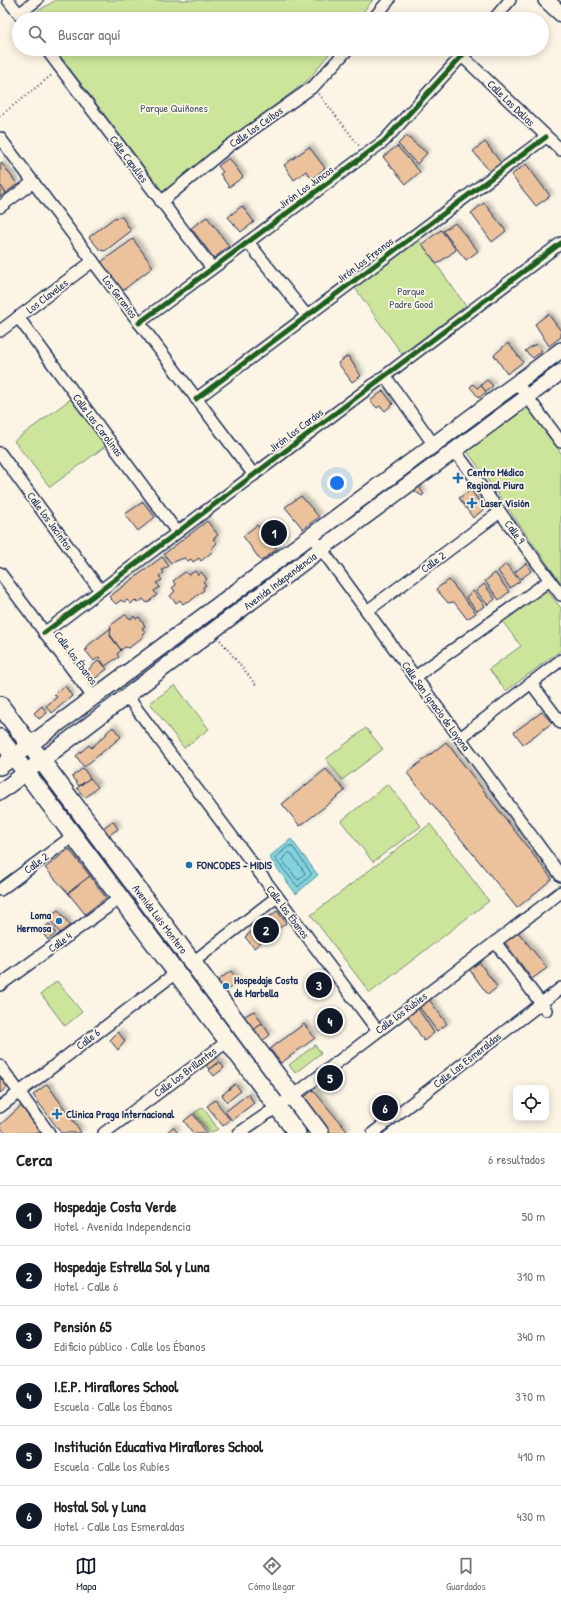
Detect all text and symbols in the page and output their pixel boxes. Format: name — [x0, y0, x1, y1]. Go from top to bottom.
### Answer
search box — [12, 12, 549, 56]
icon: search — [26, 23, 48, 45]
text: Buscar aquí — [58, 24, 121, 45]
street label: Calle Las Dalias — [484, 77, 538, 129]
park label: Parque Quiñones — [140, 101, 208, 115]
street label: Calle los Ceibos — [227, 103, 285, 151]
street label: Calle Capulíes — [107, 133, 151, 185]
street label: Jirón Los Juncos — [276, 162, 336, 212]
street label: Jirón los Fresnos — [334, 234, 396, 286]
street label: Los Geranios — [99, 273, 141, 321]
street label: Los Claveles — [23, 276, 71, 316]
park label: Parque Padre Good — [389, 284, 433, 311]
street label: Calle Las Carolinas — [70, 391, 126, 459]
street label: Jirón los Cardos — [266, 405, 326, 455]
place label: Centro Médico Regional Piura — [467, 465, 524, 493]
marker: Centro Médico Regional Piura — [452, 472, 464, 484]
your location — [327, 473, 347, 493]
street label: Calle los Jacintos — [24, 489, 76, 553]
place label: Laser Visión — [481, 496, 530, 510]
marker: Laser Visión — [466, 497, 478, 509]
street label: Calle 9 — [502, 517, 528, 547]
pin: 1 — [261, 518, 287, 548]
street label: Calle 2 — [418, 548, 448, 576]
street label: Avenida Independencia — [241, 549, 320, 613]
street label: Calle los Ébanos — [51, 628, 101, 688]
street label: Calle San Ignacio de Loyona — [399, 658, 474, 754]
street label: Calle 2 — [21, 849, 51, 877]
place label: FONCODES - MIDIS — [196, 858, 273, 872]
marker: FONCODES - MIDIS — [184, 860, 194, 870]
street label: Avenida Luis Montero — [129, 882, 191, 957]
street label: Calle los Ébanos — [263, 882, 313, 942]
place label: Loma Hermosa — [17, 908, 52, 935]
pin: 2 — [253, 915, 279, 945]
marker: Loma Hermosa — [54, 916, 64, 926]
street label: Calle 4 — [45, 929, 75, 955]
pin: 3 — [306, 970, 332, 1000]
place label: Hospedaje Costa de Marbella — [234, 973, 298, 1000]
marker: Hospedaje Costa de Marbella — [221, 981, 231, 991]
street label: Calle los Rubíes — [372, 989, 430, 1037]
pin: 4 — [317, 1006, 343, 1036]
street label: Calle 6 — [73, 1025, 103, 1053]
street label: Calle Las Esmeraldas — [430, 1029, 504, 1091]
street label: Calle los Brillantes — [151, 1044, 219, 1100]
pin: 5 — [317, 1063, 343, 1093]
map controls — [513, 1085, 549, 1121]
button: locate — [513, 1085, 549, 1121]
pin: 6 — [372, 1093, 398, 1123]
place label: Clinica Praga Internacional — [66, 1107, 175, 1122]
marker: Clinica Praga Internacional — [51, 1108, 63, 1120]
text: Cerca — [16, 1148, 52, 1171]
text: 6 resultados — [488, 1150, 545, 1168]
text: Hospedaje Costa Verde — [54, 1196, 176, 1217]
text: 1 — [27, 1207, 31, 1225]
text: 50 m — [522, 1207, 545, 1225]
text: Hotel · Avenida Independencia — [54, 1217, 191, 1235]
text: Hospedaje Estrella Sol y Luna — [54, 1256, 209, 1277]
text: 2 — [26, 1267, 32, 1285]
text: 310 m — [517, 1267, 545, 1285]
text: Hotel · Calle 6 — [54, 1277, 118, 1295]
text: Pensión 65 — [54, 1316, 112, 1337]
text: 3 — [26, 1327, 32, 1345]
text: 340 m — [517, 1327, 545, 1345]
text: Edificio público · Calle los Ébanos — [54, 1337, 205, 1355]
text: I.E.P. Miraflores School — [54, 1376, 178, 1397]
text: 4 — [27, 1387, 31, 1405]
text: 370 m — [515, 1387, 545, 1405]
text: Escuela · Calle los Ébanos — [54, 1397, 172, 1415]
text: Institución Educativa Miraflores School — [54, 1436, 263, 1457]
text: 5 — [26, 1447, 32, 1465]
text: 410 m — [518, 1447, 545, 1465]
text: Escuela · Calle los Rubíes — [54, 1457, 170, 1475]
text: Hostal Sol y Luna — [54, 1496, 146, 1517]
text: 6 — [26, 1507, 32, 1525]
text: 430 m — [517, 1507, 545, 1525]
text: Hotel · Calle Las Esmeraldas — [54, 1517, 184, 1535]
tab: Mapa — [75, 1555, 97, 1593]
tab: Cómo llegar — [248, 1555, 295, 1593]
tab: Guardados — [446, 1555, 486, 1593]

